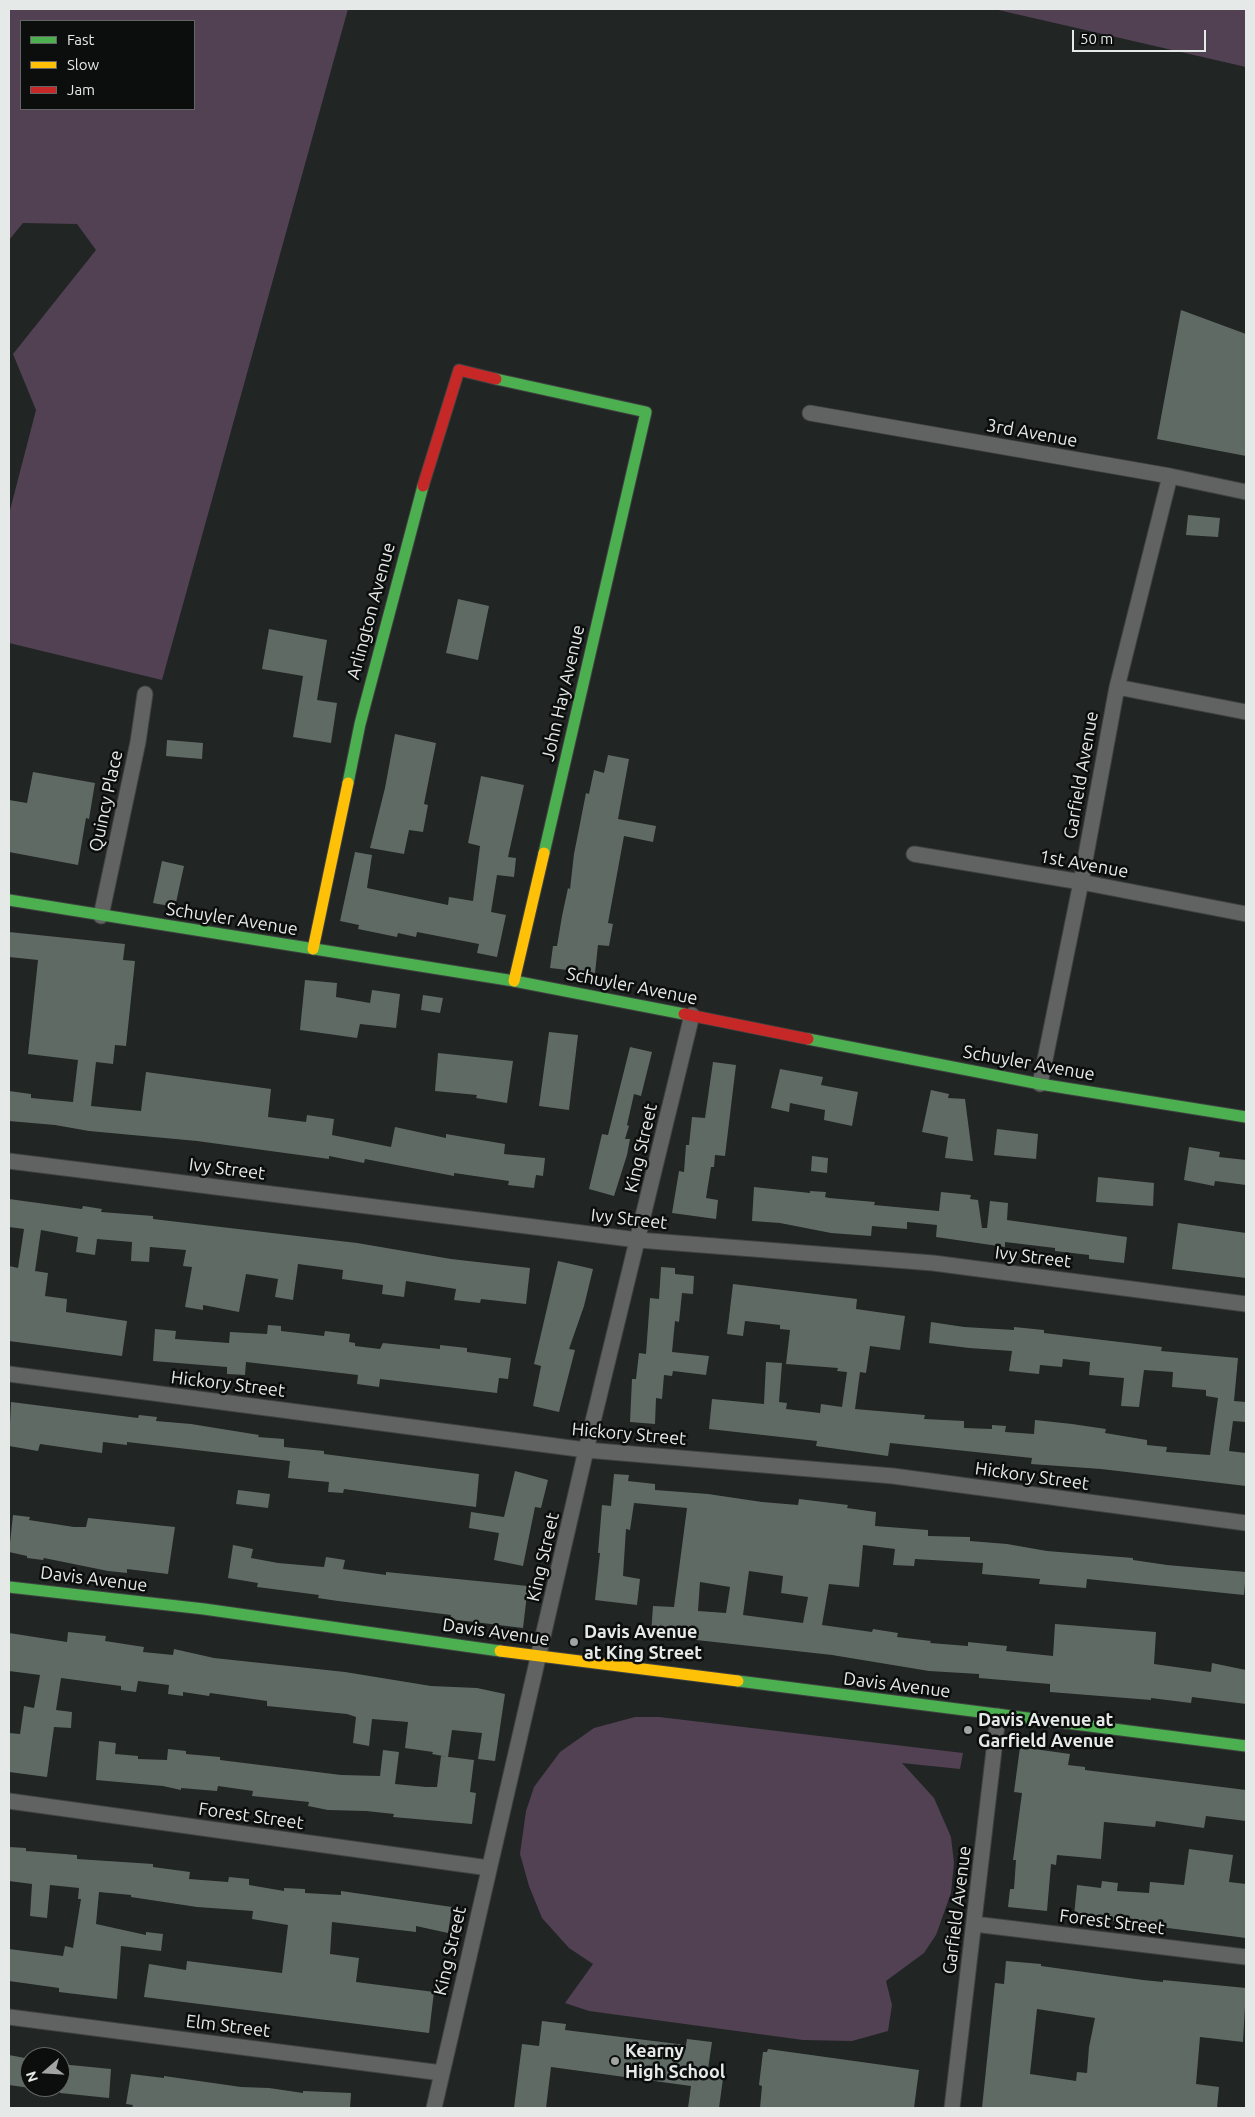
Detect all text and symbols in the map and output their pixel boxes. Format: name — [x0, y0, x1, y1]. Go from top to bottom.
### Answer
legend — [20, 20, 195, 110]
scale bar — [1075, 20, 1209, 52]
text: 50 m — [1080, 30, 1113, 47]
text: Fast — [67, 31, 94, 48]
text: Slow — [67, 56, 99, 73]
text: Jam — [67, 81, 95, 98]
street label: 3rd Avenue — [985, 414, 1079, 452]
street label: Arlington Avenue — [342, 540, 400, 682]
street label: John Hay Avenue — [537, 623, 589, 763]
street label: Garfield Avenue — [1059, 710, 1103, 840]
street label: Quincy Place — [85, 748, 127, 854]
street label: 1st Avenue — [1038, 846, 1130, 882]
street label: Schuyler Avenue — [165, 898, 299, 940]
street label: Schuyler Avenue — [565, 963, 699, 1009]
street label: Schuyler Avenue — [962, 1041, 1096, 1085]
street label: King Street — [620, 1101, 662, 1195]
street label: Ivy Street — [188, 1154, 266, 1184]
street label: Ivy Street — [590, 1204, 668, 1234]
street label: Ivy Street — [994, 1242, 1072, 1272]
street label: Hickory Street — [170, 1366, 286, 1402]
street label: Hickory Street — [571, 1418, 687, 1450]
street label: Hickory Street — [974, 1457, 1090, 1495]
street label: King Street — [522, 1510, 564, 1604]
street label: Davis Avenue — [39, 1562, 149, 1596]
street label: Davis Avenue — [441, 1614, 551, 1650]
place label: Davis Avenue at King Street — [584, 1621, 702, 1664]
marker: Davis Avenue at King Street — [568, 1636, 580, 1648]
street label: Davis Avenue — [842, 1668, 952, 1702]
place label: Davis Avenue at Garfield Avenue — [978, 1709, 1114, 1752]
marker: Davis Avenue at Garfield Avenue — [962, 1724, 974, 1736]
street label: Forest Street — [197, 1798, 305, 1834]
street label: Garfield Avenue — [938, 1845, 976, 1975]
street label: King Street — [429, 1904, 471, 1998]
street label: Forest Street — [1058, 1905, 1166, 1939]
street label: Elm Street — [185, 2010, 271, 2042]
place label: Kearny High School — [625, 2040, 725, 2082]
north arrow — [20, 2047, 70, 2097]
marker: Kearny High School — [609, 2055, 621, 2067]
text: N — [22, 2069, 41, 2084]

